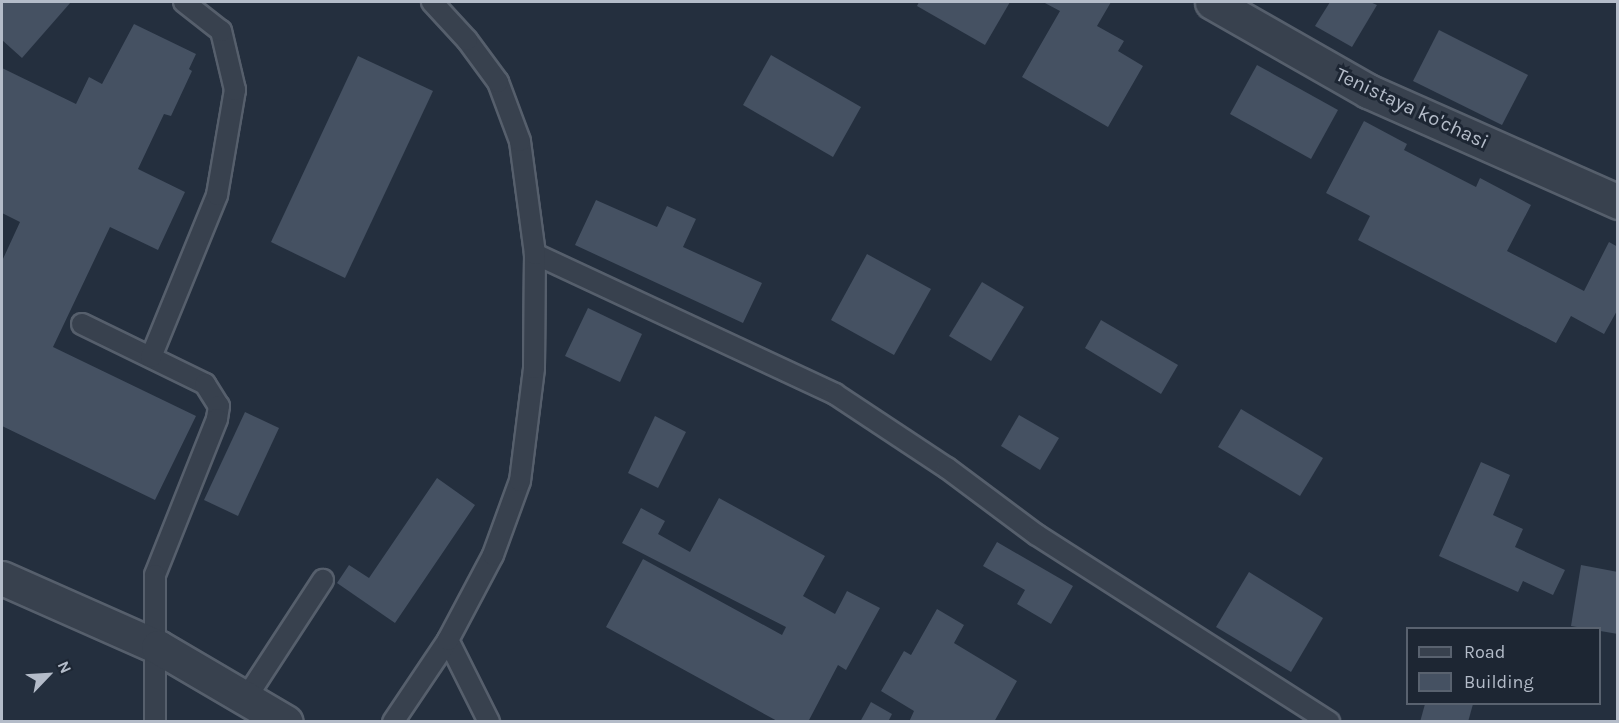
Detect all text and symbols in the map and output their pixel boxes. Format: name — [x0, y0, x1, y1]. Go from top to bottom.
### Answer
street label: Tenistaya ko'chasi — [1332, 62, 1492, 154]
legend — [1406, 627, 1601, 705]
text: Road — [1464, 641, 1505, 663]
north arrow — [18, 645, 78, 705]
text: N — [54, 658, 76, 676]
text: Building — [1464, 671, 1534, 693]

